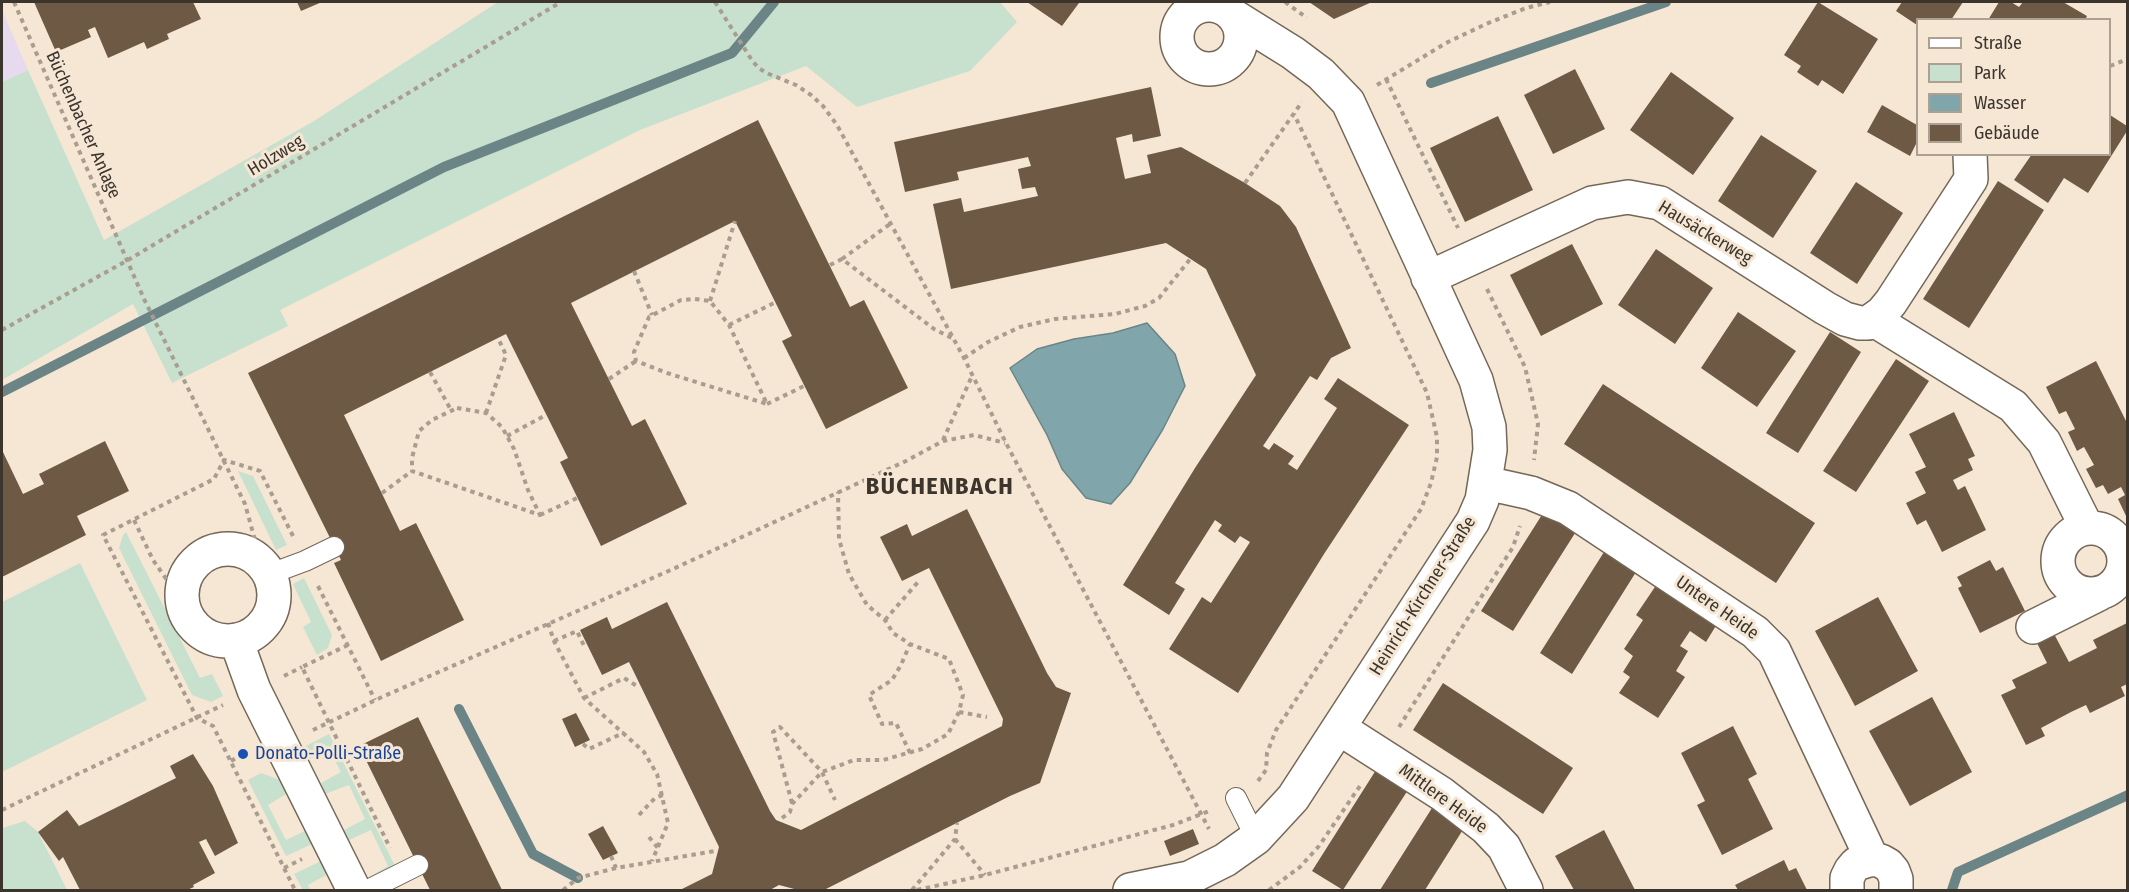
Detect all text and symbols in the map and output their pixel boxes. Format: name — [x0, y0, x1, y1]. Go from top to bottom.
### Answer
legend — [1916, 18, 2111, 156]
text: Straße — [1974, 32, 2022, 54]
street label: Büchenbacher Anlage — [41, 48, 125, 202]
text: Park — [1974, 62, 2006, 84]
text: Wasser — [1974, 92, 2026, 114]
text: Gebäude — [1974, 122, 2039, 144]
street label: Holzweg — [244, 131, 308, 181]
street label: Hausäckerweg — [1654, 197, 1756, 269]
district label: BÜCHENBACH — [866, 473, 1014, 501]
street label: Heinrich-Kirchner-Straße — [1365, 513, 1481, 679]
street label: Untere Heide — [1671, 572, 1763, 644]
place label: Donato-Polli-Straße — [255, 743, 401, 765]
marker: Donato-Polli-Straße — [236, 747, 250, 761]
street label: Mittlere Heide — [1394, 760, 1492, 838]

